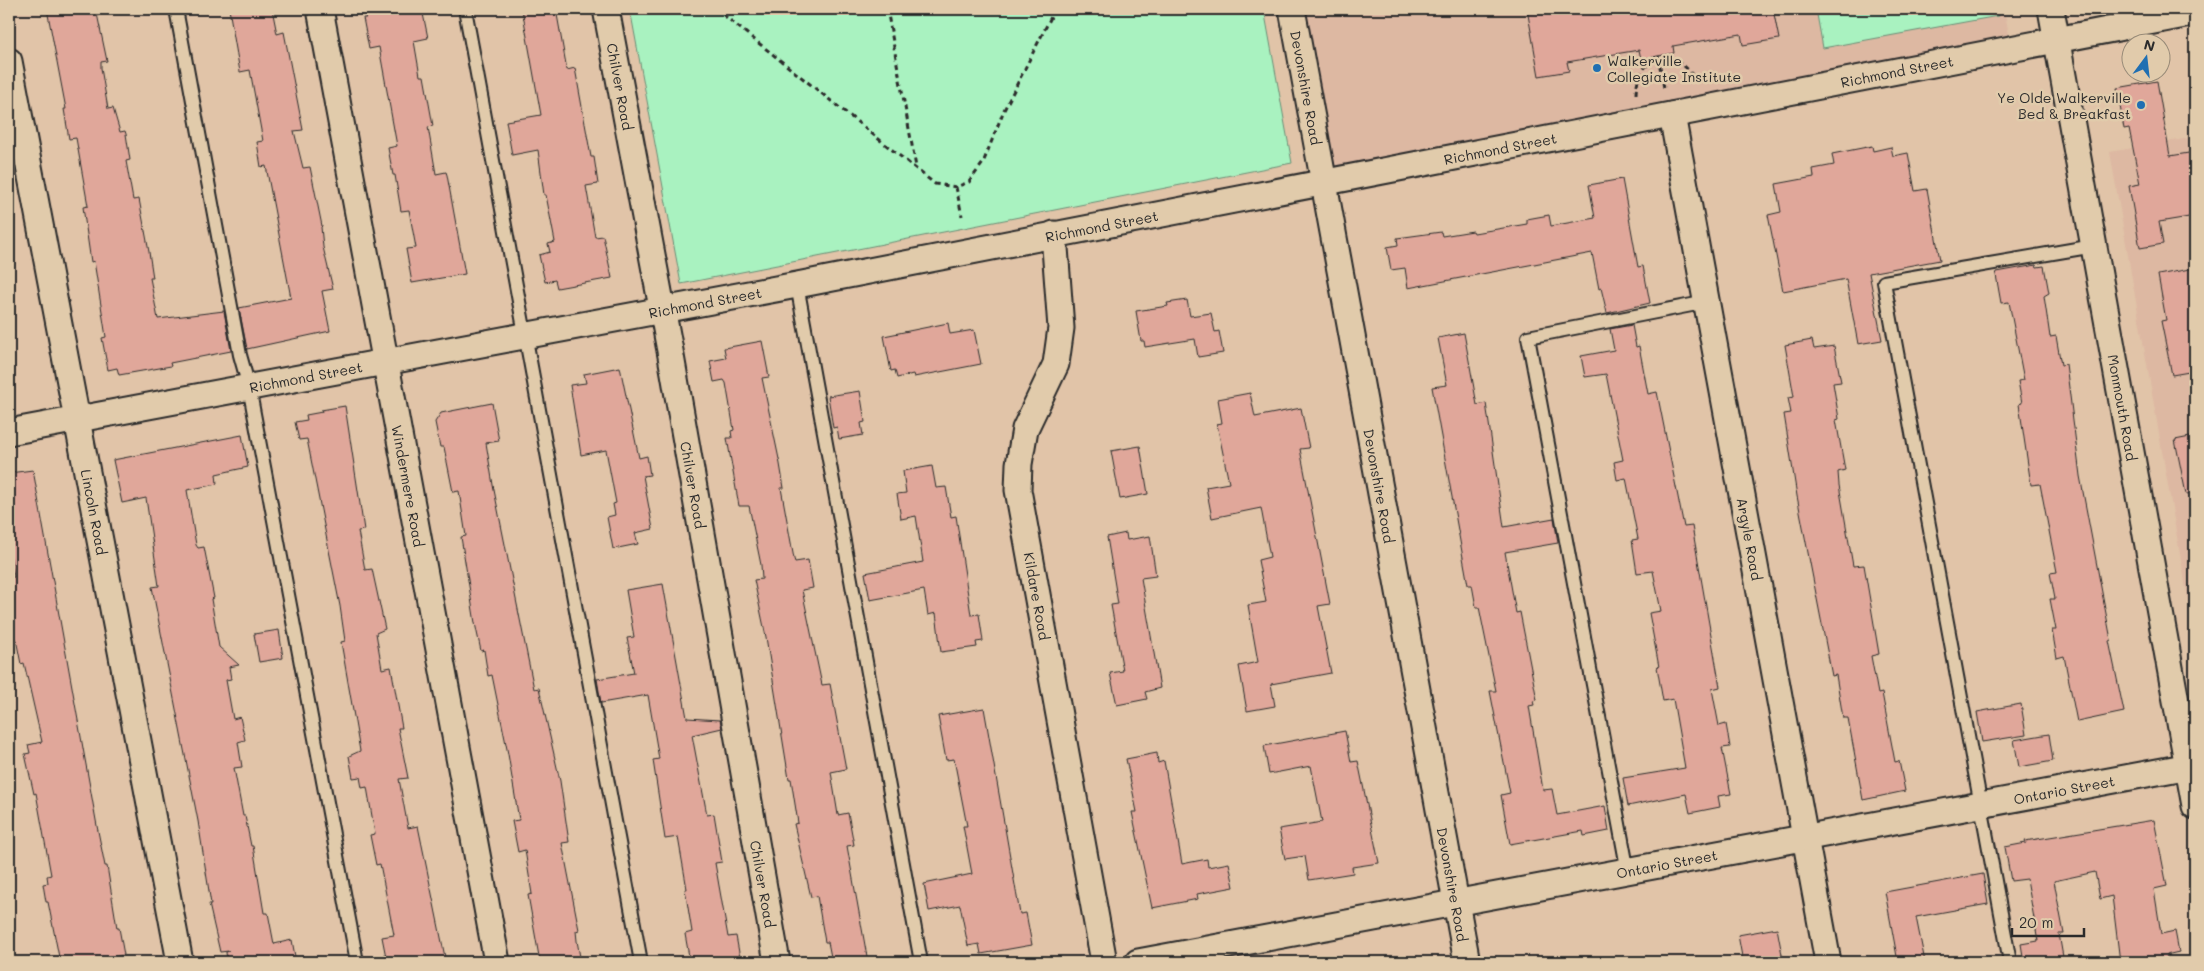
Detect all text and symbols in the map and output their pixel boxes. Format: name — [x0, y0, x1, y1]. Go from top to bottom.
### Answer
street label: Devonshire Road — [1287, 29, 1326, 147]
north arrow — [2122, 32, 2172, 82]
text: N — [2142, 34, 2157, 56]
street label: Chilver Road — [603, 42, 638, 132]
place label: Walkerville Collegiate Institute — [1607, 51, 1741, 86]
street label: Richmond Street — [1839, 51, 1955, 91]
marker: Walkerville Collegiate Institute — [1591, 62, 1603, 74]
place label: Ye Olde Walkerville Bed & Breakfast — [1997, 88, 2131, 123]
marker: Ye Olde Walkerville Bed & Breakfast — [2135, 99, 2147, 111]
street label: Richmond Street — [1442, 128, 1558, 168]
street label: Richmond Street — [1044, 205, 1160, 246]
street label: Richmond Street — [647, 282, 763, 322]
street label: Monmouth Road — [2104, 353, 2142, 462]
street label: Richmond Street — [248, 357, 364, 396]
street label: Windermere Road — [388, 423, 429, 549]
street label: Devonshire Road — [1360, 427, 1399, 545]
street label: Chilver Road — [677, 440, 711, 530]
street label: Lincoln Road — [77, 468, 112, 556]
street label: Argyle Road — [1733, 496, 1767, 582]
street label: Kildare Road — [1020, 551, 1055, 642]
street label: Ontario Street — [2012, 771, 2116, 808]
street label: Devonshire Road — [1433, 826, 1473, 943]
street label: Chilver Road — [746, 839, 780, 929]
street label: Ontario Street — [1615, 845, 1719, 882]
scale bar — [2012, 906, 2084, 938]
text: 20 m — [2019, 912, 2053, 932]

